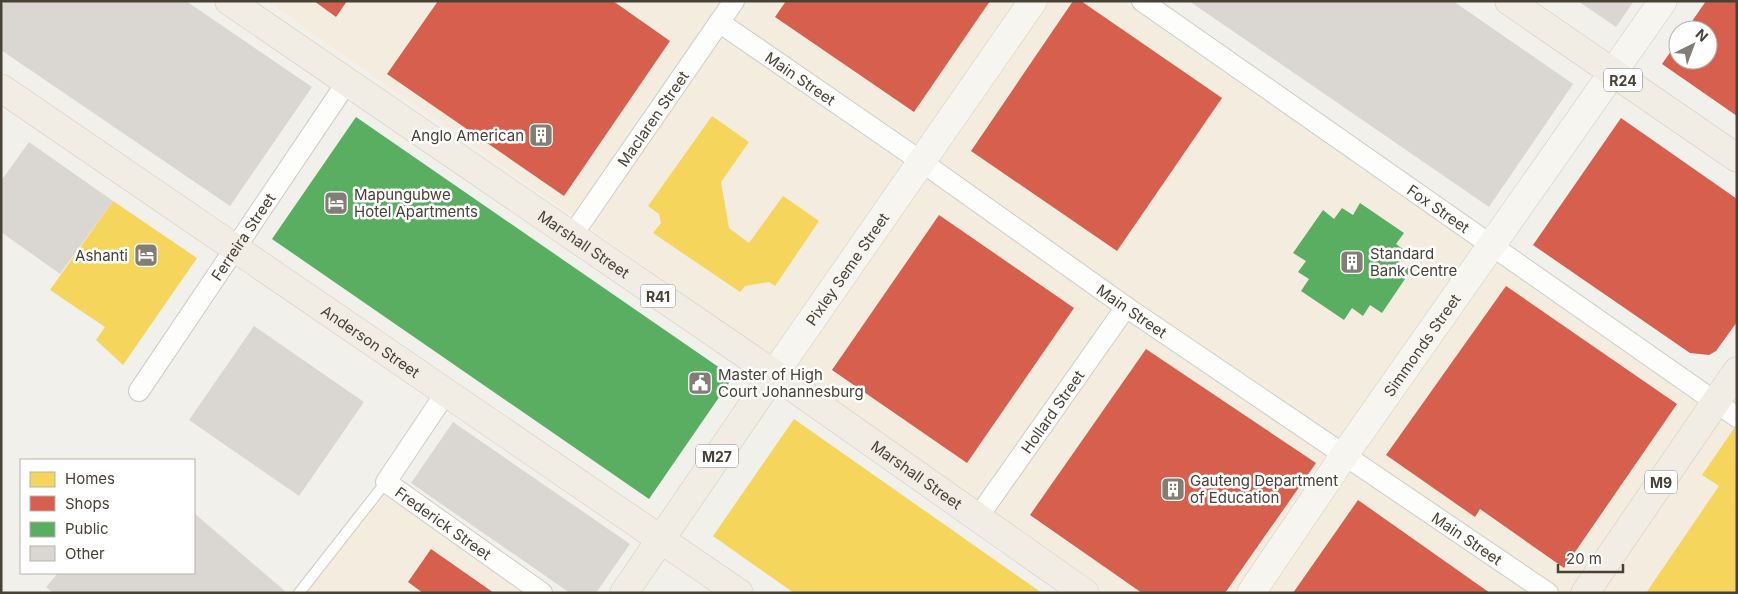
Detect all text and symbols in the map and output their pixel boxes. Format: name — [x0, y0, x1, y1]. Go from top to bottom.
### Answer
north arrow — [1668, 20, 1718, 70]
text: N — [1692, 25, 1712, 45]
street label: Main Street — [762, 47, 839, 109]
street label: Maclaren Street — [613, 67, 693, 170]
road number: R24 — [1604, 68, 1642, 92]
building icon: Anglo American — [528, 122, 554, 148]
place label: Anglo American — [411, 126, 524, 145]
street label: Fox Street — [1404, 180, 1474, 237]
place label: Mapungubwe Hotel Apartments — [354, 185, 478, 221]
street label: Ferreira Street — [207, 189, 279, 284]
hotel icon: Mapungubwe Hotel Apartments — [323, 190, 349, 216]
street label: Marshall Street — [534, 206, 633, 282]
street label: Pixley Seme Street — [801, 209, 893, 329]
hotel icon: Ashanti — [133, 242, 159, 268]
place label: Standard Bank Centre — [1370, 244, 1457, 280]
place label: Ashanti — [75, 246, 128, 265]
building icon: Standard Bank Centre — [1339, 249, 1365, 275]
street label: Main Street — [1093, 280, 1171, 342]
road number: R41 — [640, 284, 676, 308]
street label: Simmonds Street — [1379, 290, 1464, 400]
street label: Anderson Street — [318, 301, 424, 381]
place label: Master of High Court Johannesburg — [718, 365, 864, 401]
street label: Hollard Street — [1017, 366, 1088, 457]
public building icon: Master of High Court Johannesburg — [687, 370, 713, 396]
street label: Marshall Street — [868, 436, 966, 513]
road number: M27 — [696, 444, 738, 468]
legend — [20, 459, 195, 574]
text: Homes — [65, 469, 115, 488]
place label: Gauteng Department of Education — [1190, 471, 1338, 507]
road number: M9 — [1645, 471, 1677, 494]
building icon: Gauteng Department of Education — [1160, 476, 1186, 502]
street label: Frederick Street — [392, 482, 495, 564]
text: Shops — [65, 494, 110, 513]
street label: Main Street — [1428, 508, 1506, 569]
text: Public — [65, 519, 108, 538]
scale bar — [1558, 542, 1623, 574]
text: Other — [65, 544, 105, 563]
text: 20 m — [1566, 549, 1602, 568]

